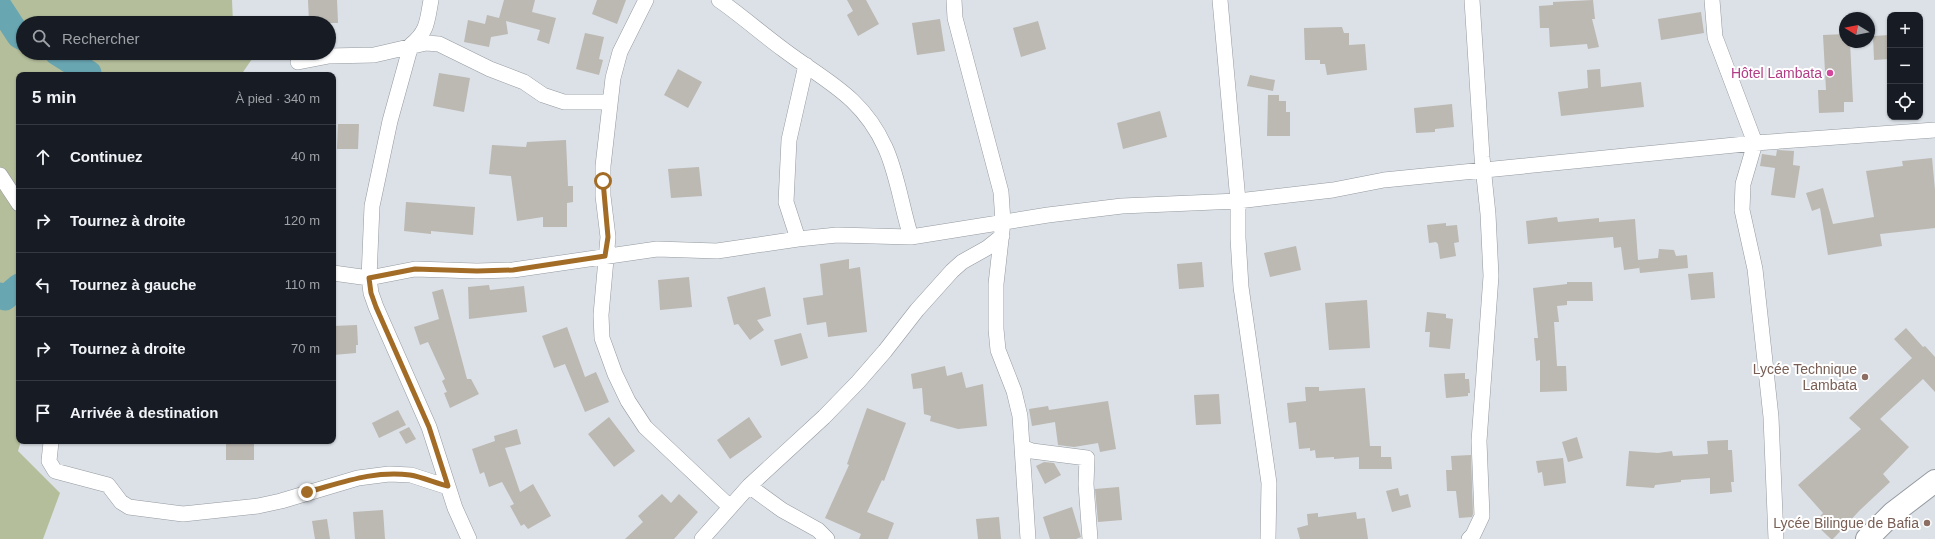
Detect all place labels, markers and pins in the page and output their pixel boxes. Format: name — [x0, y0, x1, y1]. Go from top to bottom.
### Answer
place label: Hôtel Lambata — [1731, 65, 1822, 81]
marker: Hôtel Lambata — [1825, 68, 1835, 78]
place label: Lycée Technique Lambata — [1753, 361, 1857, 393]
marker: Lycée Technique Lambata — [1860, 372, 1870, 382]
place label: Lycée Bilingue de Bafia — [1773, 515, 1919, 531]
marker: Lycée Bilingue de Bafia — [1922, 518, 1932, 528]

